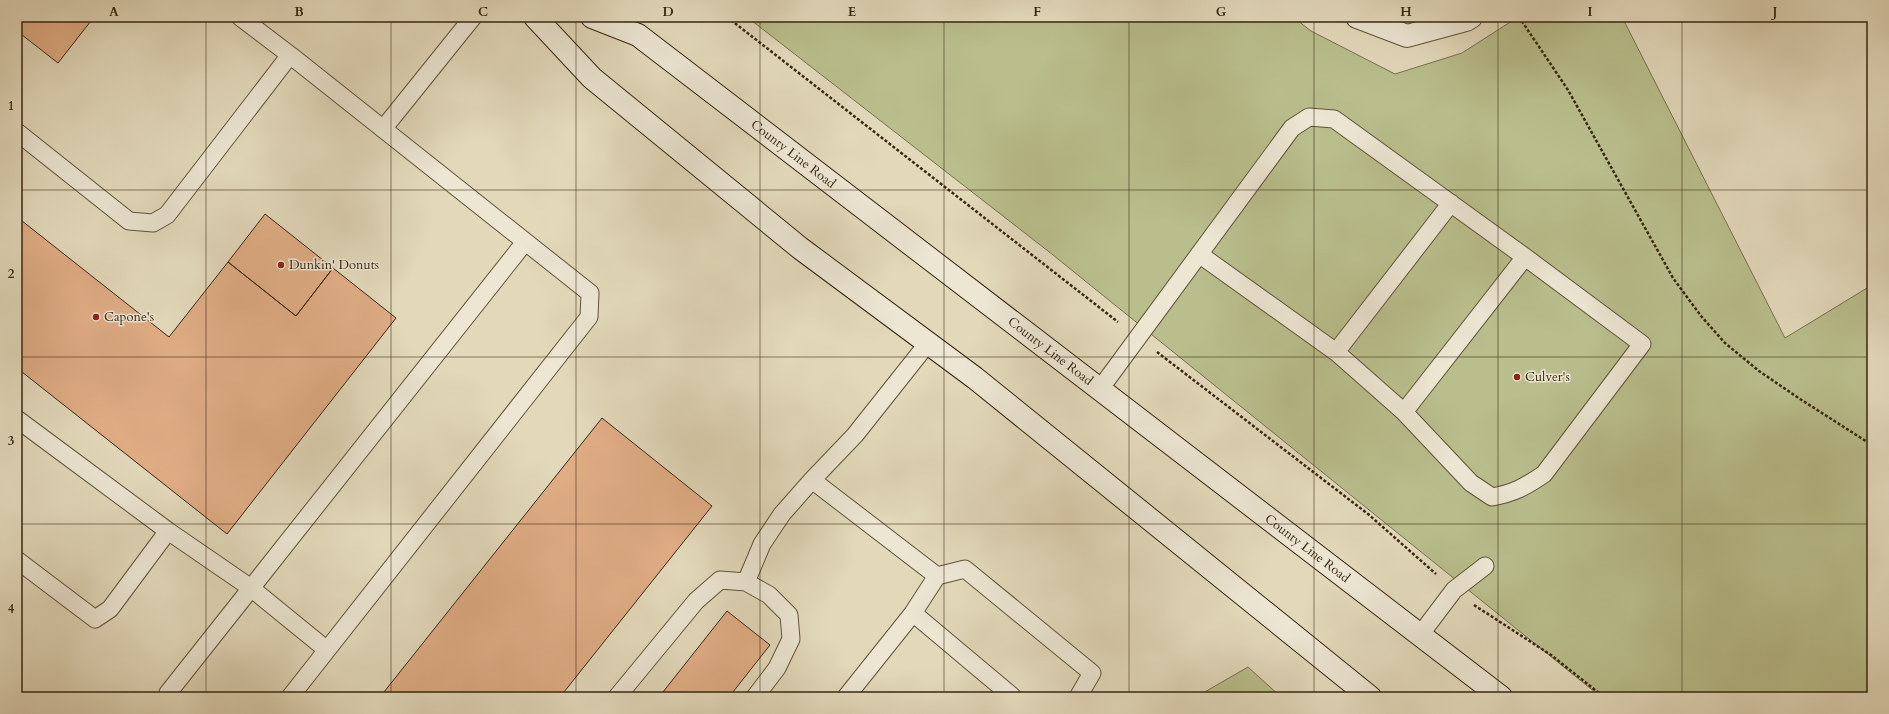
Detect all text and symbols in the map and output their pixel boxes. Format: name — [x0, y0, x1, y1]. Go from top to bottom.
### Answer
text: A — [109, 3, 119, 21]
text: B — [294, 3, 304, 21]
text: C — [478, 3, 488, 21]
text: D — [662, 3, 674, 21]
text: E — [848, 3, 856, 21]
text: F — [1033, 3, 1041, 21]
text: G — [1216, 3, 1227, 21]
text: H — [1400, 3, 1412, 21]
text: I — [1587, 3, 1593, 21]
text: J — [1771, 3, 1778, 21]
text: 1 — [8, 97, 14, 115]
street label: County Line Road — [747, 116, 840, 193]
place label: Dunkin' Donuts — [289, 256, 379, 274]
marker: Dunkin' Donuts — [276, 260, 286, 270]
text: 2 — [8, 265, 15, 283]
place label: Capone's — [104, 308, 154, 326]
marker: Capone's — [91, 312, 101, 322]
street label: County Line Road — [1004, 313, 1097, 390]
place label: Culver's — [1525, 368, 1570, 386]
marker: Culver's — [1512, 372, 1522, 382]
text: 3 — [8, 432, 15, 450]
street label: County Line Road — [1261, 510, 1354, 587]
text: 4 — [8, 600, 15, 618]

